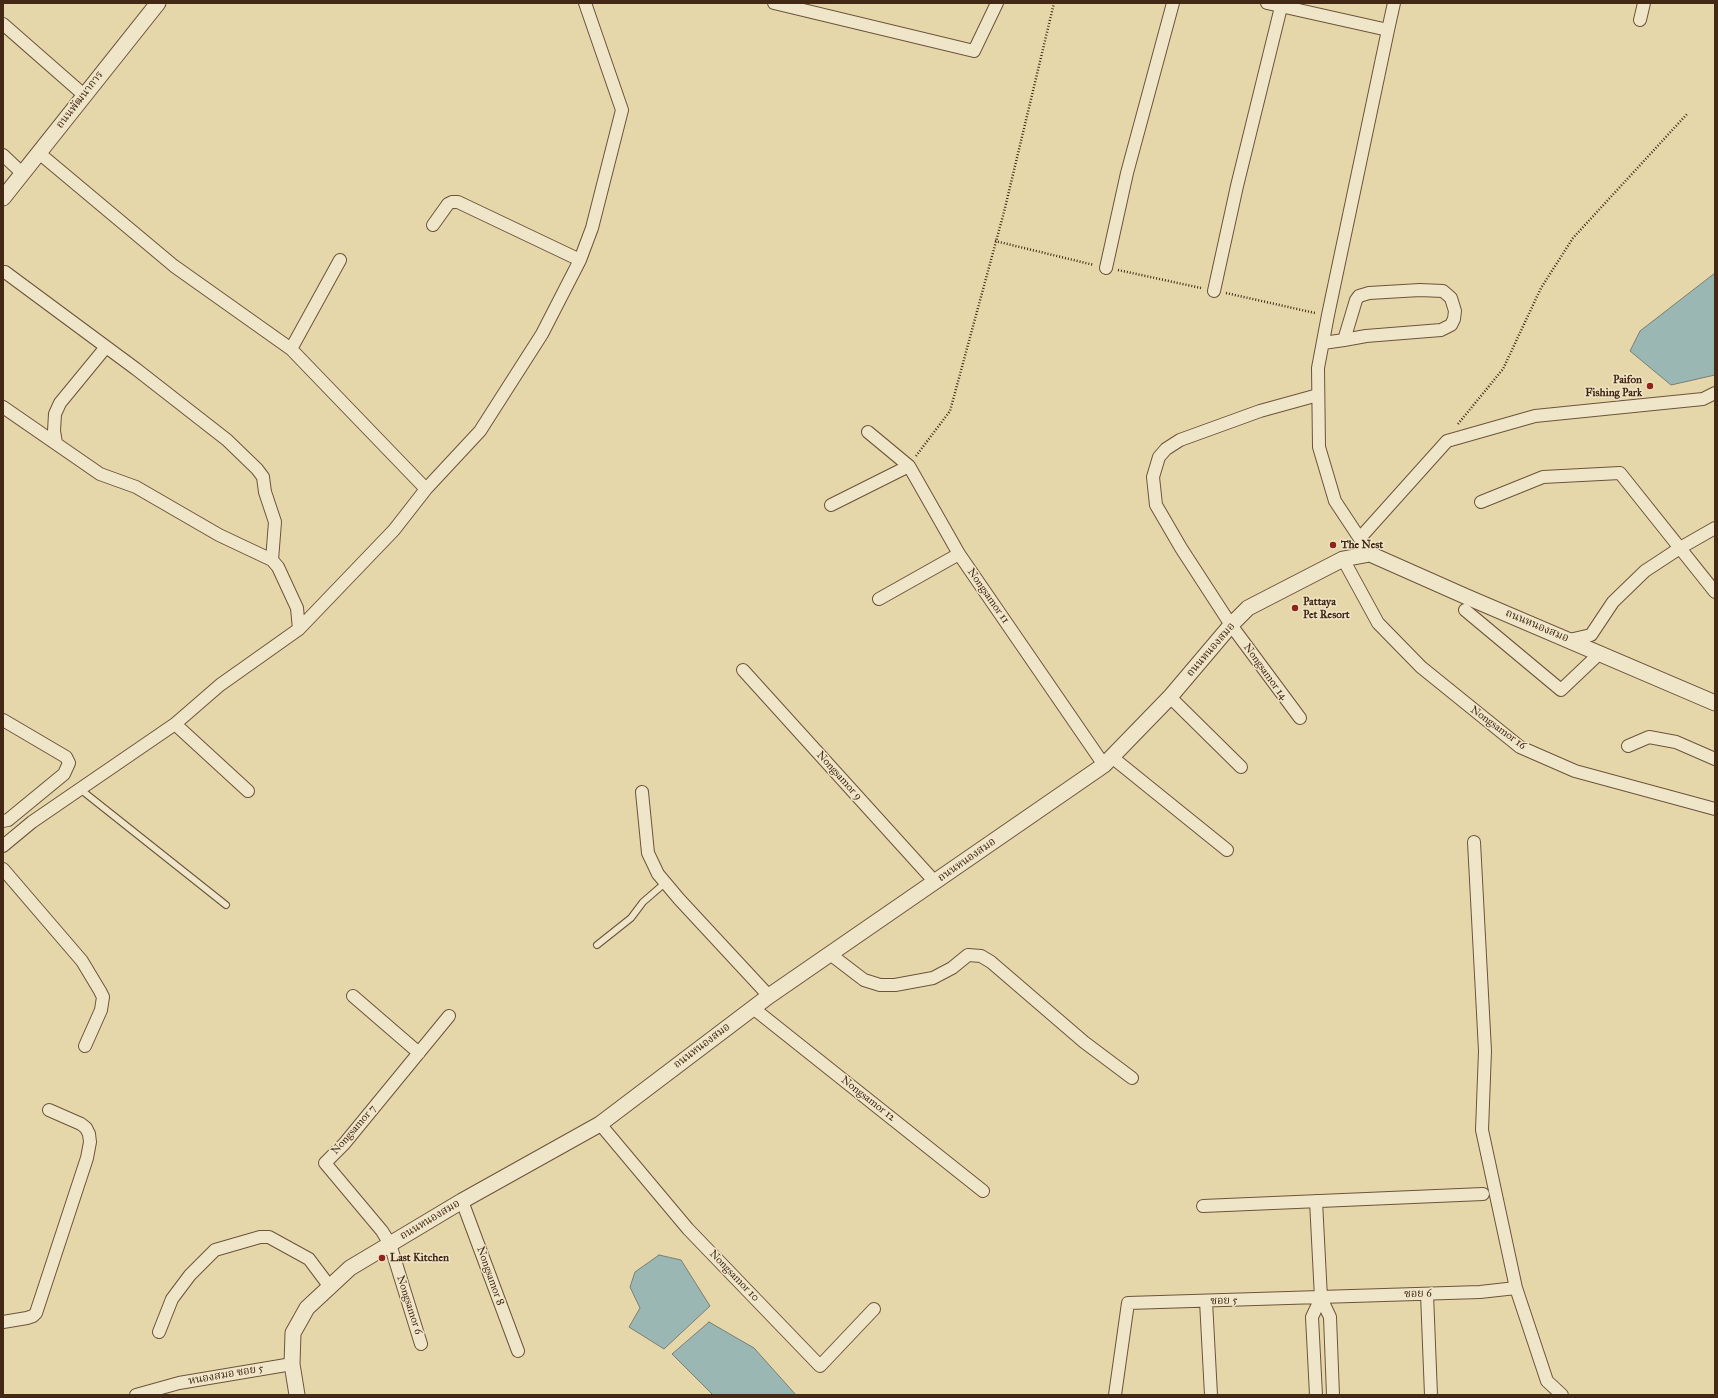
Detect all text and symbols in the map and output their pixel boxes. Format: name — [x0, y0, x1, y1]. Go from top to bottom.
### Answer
street label: ถนนพัฒนาการ — [54, 69, 106, 131]
place label: Paifon Fishing Park — [1585, 373, 1642, 399]
marker: Paifon Fishing Park — [1645, 381, 1655, 391]
place label: The Nest — [1341, 538, 1383, 552]
marker: The Nest — [1328, 540, 1338, 550]
street label: Nongsamor 11 — [964, 566, 1012, 626]
place label: Pattaya Pet Resort — [1303, 595, 1350, 621]
marker: Pattaya Pet Resort — [1290, 603, 1300, 613]
street label: ถนนหนองสมอ — [1503, 607, 1571, 645]
street label: ถนนหนองสมอ — [1184, 620, 1238, 680]
street label: Nongsamor 14 — [1240, 641, 1290, 703]
street label: Nongsamor 16 — [1468, 703, 1528, 753]
street label: Nongsamor 9 — [813, 749, 865, 803]
street label: ถนนหนองสมอ — [936, 835, 998, 885]
street label: ถนนหนองสมอ — [671, 1020, 733, 1072]
street label: Nongsamor 12 — [838, 1074, 898, 1124]
street label: Nongsamor 7 — [329, 1102, 379, 1158]
street label: ถนนหนองสมอ — [398, 1197, 462, 1243]
street label: Nongsamor 8 — [473, 1245, 507, 1307]
street label: Nongsamor 10 — [706, 1248, 762, 1304]
place label: Last Kitchen — [390, 1251, 449, 1265]
marker: Last Kitchen — [377, 1253, 387, 1263]
street label: Nongsamor 6 — [393, 1274, 425, 1336]
street label: ซอย 6 — [1404, 1287, 1432, 1301]
street label: ซอย 5 — [1210, 1294, 1238, 1308]
street label: หนองสมอ ซอย 5 — [187, 1362, 265, 1388]

